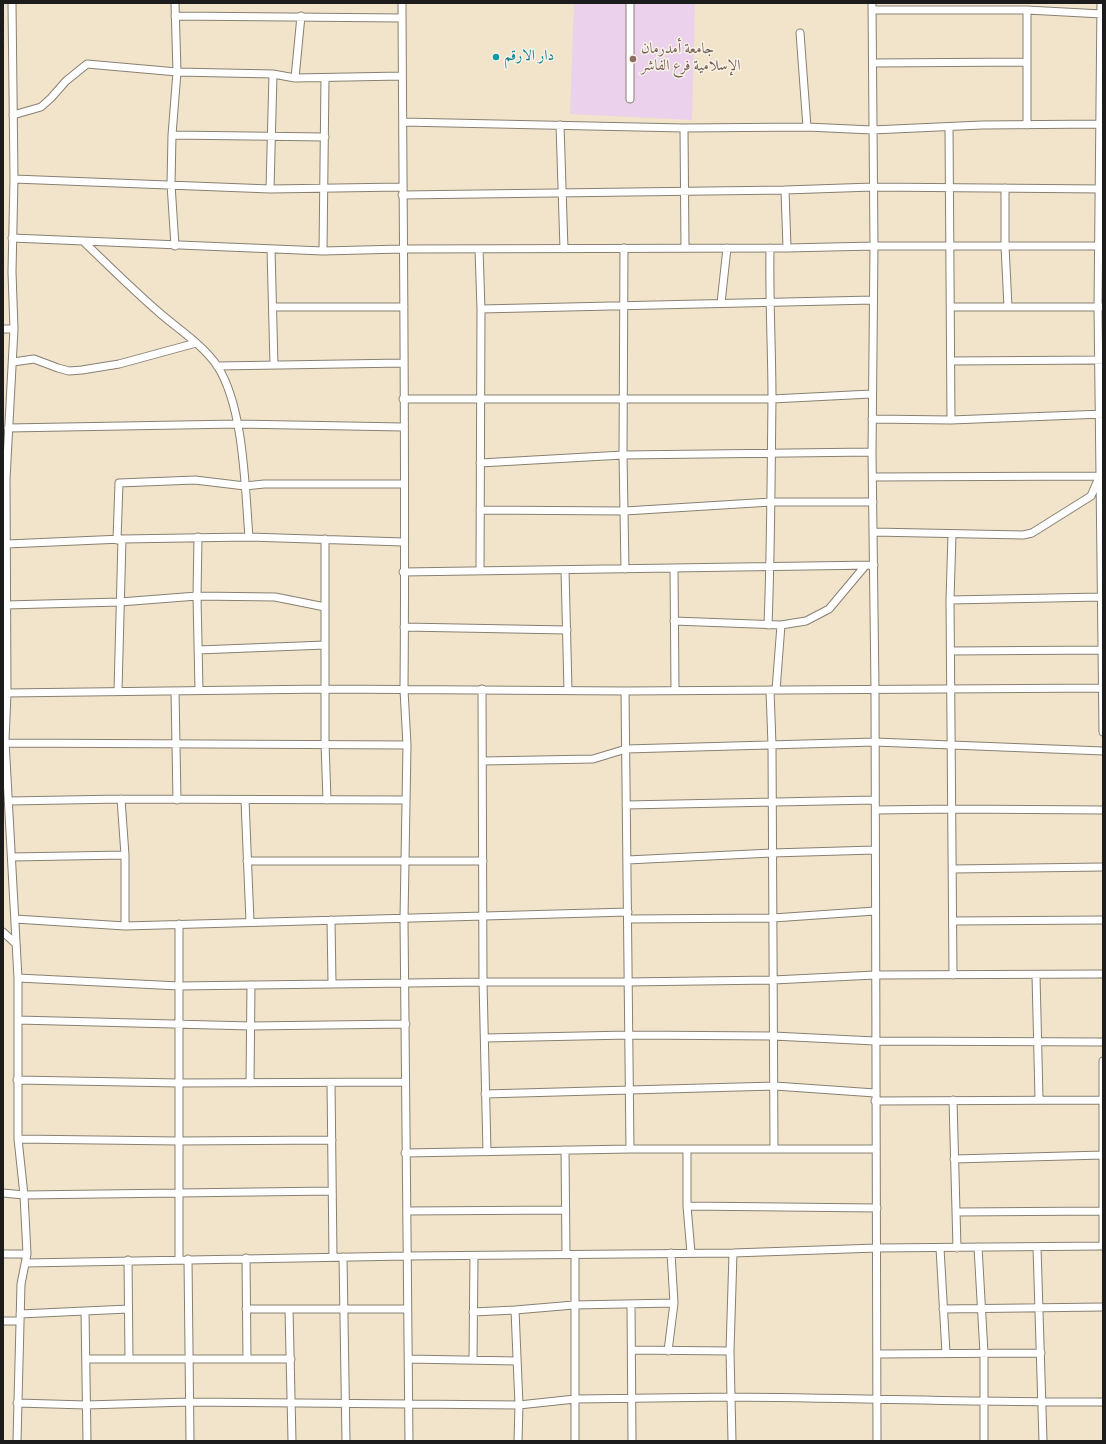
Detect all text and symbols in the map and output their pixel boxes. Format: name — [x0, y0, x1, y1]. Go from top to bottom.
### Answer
place label: جامعة أمدرمان الإسلامية فرع الفاشر — [641, 41, 740, 76]
place label: دار الارقم — [504, 48, 554, 66]
marker: دار الارقم — [491, 52, 501, 62]
marker: جامعة أمدرمان الإسلامية فرع الفاشر — [628, 54, 638, 64]

